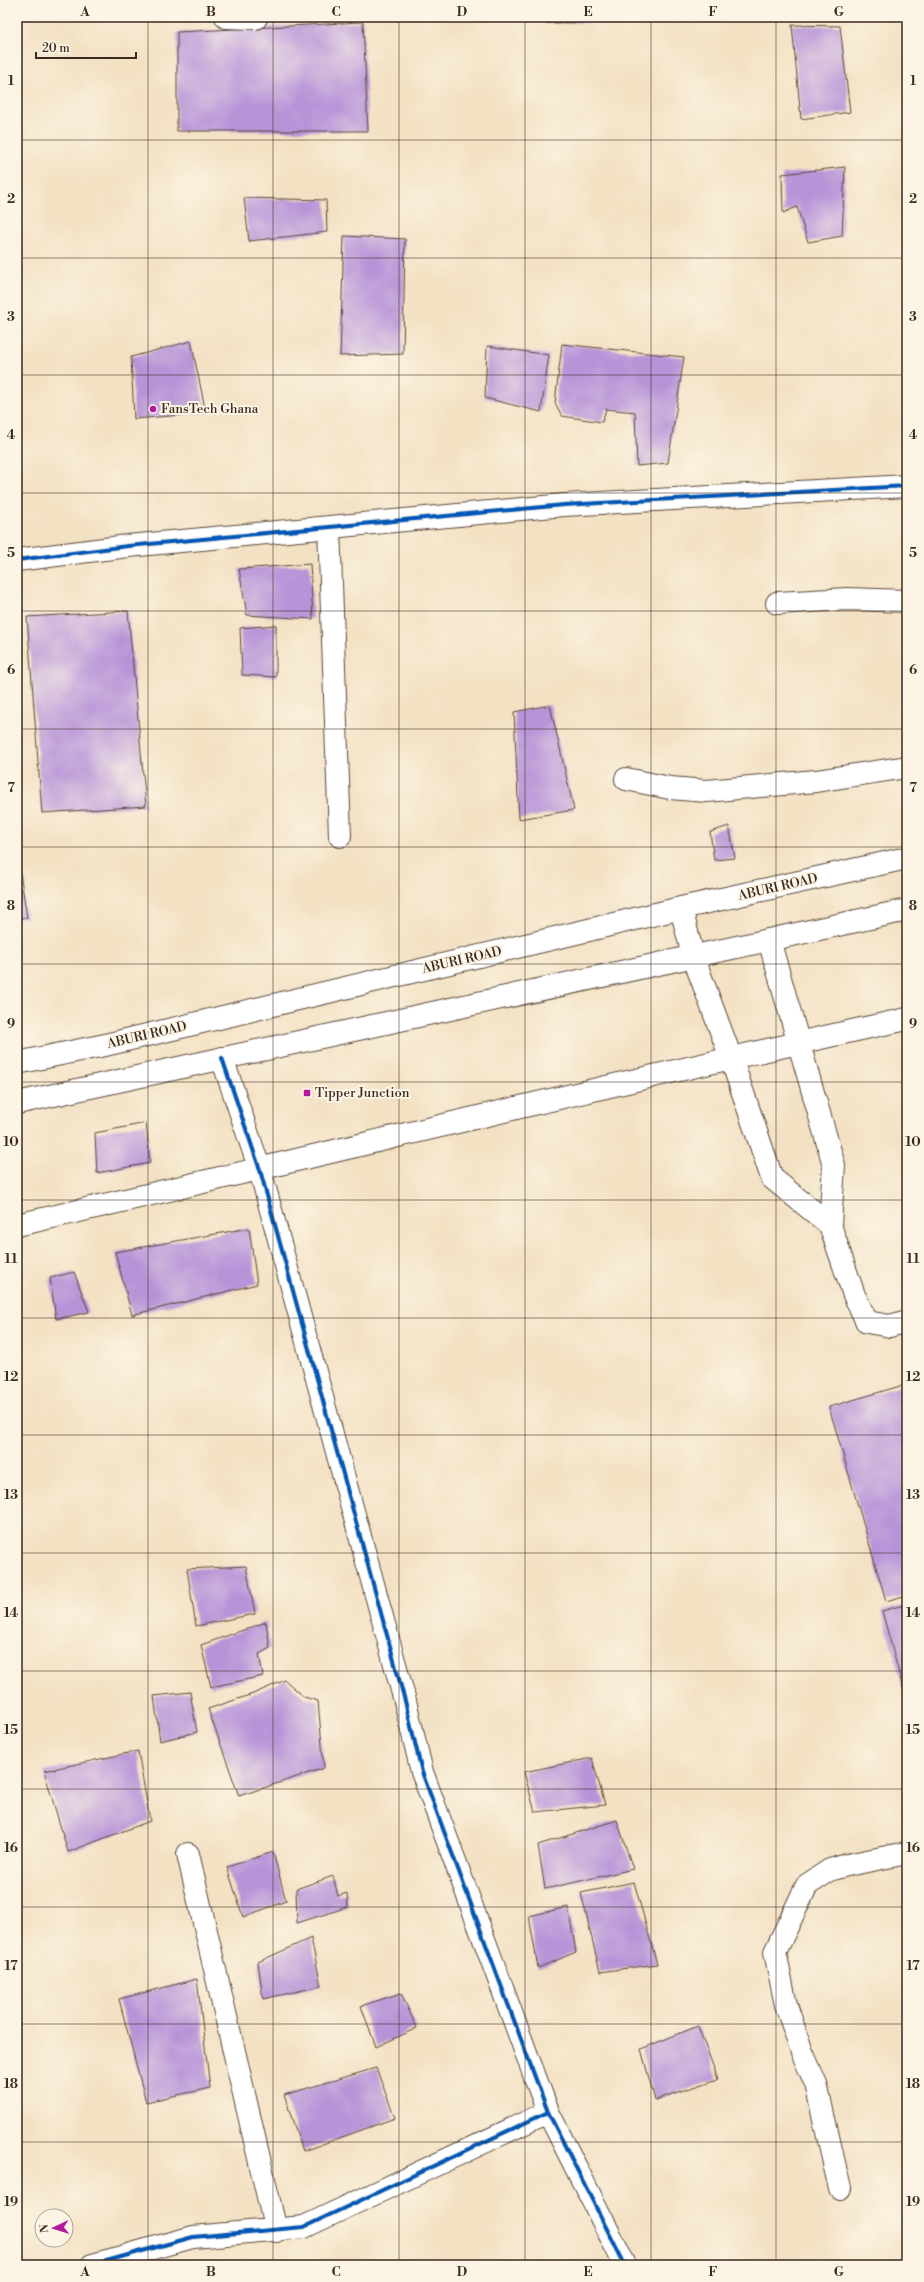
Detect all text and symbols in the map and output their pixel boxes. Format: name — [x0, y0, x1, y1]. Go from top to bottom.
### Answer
text: A — [79, 4, 90, 20]
text: B — [206, 4, 216, 20]
text: C — [331, 4, 341, 20]
text: D — [457, 4, 467, 20]
text: E — [583, 4, 593, 20]
text: F — [708, 4, 718, 20]
text: G — [834, 4, 845, 20]
scale bar — [36, 34, 136, 60]
text: 20 m — [42, 41, 70, 56]
text: 1 — [8, 73, 15, 89]
text: 1 — [910, 73, 917, 89]
text: 2 — [7, 191, 15, 207]
text: 2 — [909, 191, 917, 207]
text: 3 — [7, 309, 15, 325]
text: 3 — [909, 309, 917, 325]
place label: FansTech Ghana — [161, 401, 259, 417]
marker: FansTech Ghana — [148, 404, 158, 414]
text: 4 — [7, 427, 16, 443]
text: 4 — [909, 427, 918, 443]
text: 5 — [7, 545, 15, 561]
text: 5 — [909, 545, 917, 561]
text: 6 — [7, 662, 15, 678]
text: 6 — [909, 662, 917, 678]
text: 7 — [7, 780, 15, 796]
text: 7 — [909, 780, 917, 796]
street label: ABURI ROAD — [736, 870, 819, 904]
text: 8 — [7, 898, 15, 914]
text: 8 — [909, 898, 917, 914]
street label: ABURI ROAD — [420, 943, 503, 977]
text: 9 — [7, 1016, 15, 1032]
text: 9 — [909, 1016, 917, 1032]
street label: ABURI ROAD — [105, 1018, 188, 1052]
place label: Tipper Junction — [315, 1085, 410, 1101]
marker: Tipper Junction — [302, 1088, 312, 1098]
text: 10 — [3, 1134, 19, 1150]
text: 10 — [905, 1134, 921, 1150]
text: 11 — [5, 1251, 18, 1267]
text: 11 — [907, 1251, 920, 1267]
text: 12 — [4, 1369, 18, 1385]
text: 12 — [906, 1369, 920, 1385]
text: 13 — [4, 1487, 18, 1503]
text: 13 — [906, 1487, 920, 1503]
text: 14 — [4, 1605, 18, 1621]
text: 14 — [906, 1605, 920, 1621]
text: 15 — [4, 1722, 18, 1738]
text: 15 — [906, 1722, 920, 1738]
text: 16 — [4, 1840, 18, 1856]
text: 16 — [906, 1840, 920, 1856]
text: 17 — [4, 1958, 18, 1974]
text: 17 — [906, 1958, 920, 1974]
text: 18 — [4, 2076, 18, 2092]
text: 18 — [906, 2076, 920, 2092]
text: 19 — [4, 2194, 18, 2210]
text: 19 — [906, 2194, 920, 2210]
north arrow — [34, 2208, 74, 2248]
text: N — [38, 2224, 52, 2233]
text: A — [79, 2264, 90, 2280]
text: B — [206, 2264, 216, 2280]
text: C — [331, 2264, 341, 2280]
text: D — [457, 2264, 467, 2280]
text: E — [583, 2264, 593, 2280]
text: F — [708, 2264, 718, 2280]
text: G — [834, 2264, 845, 2280]

